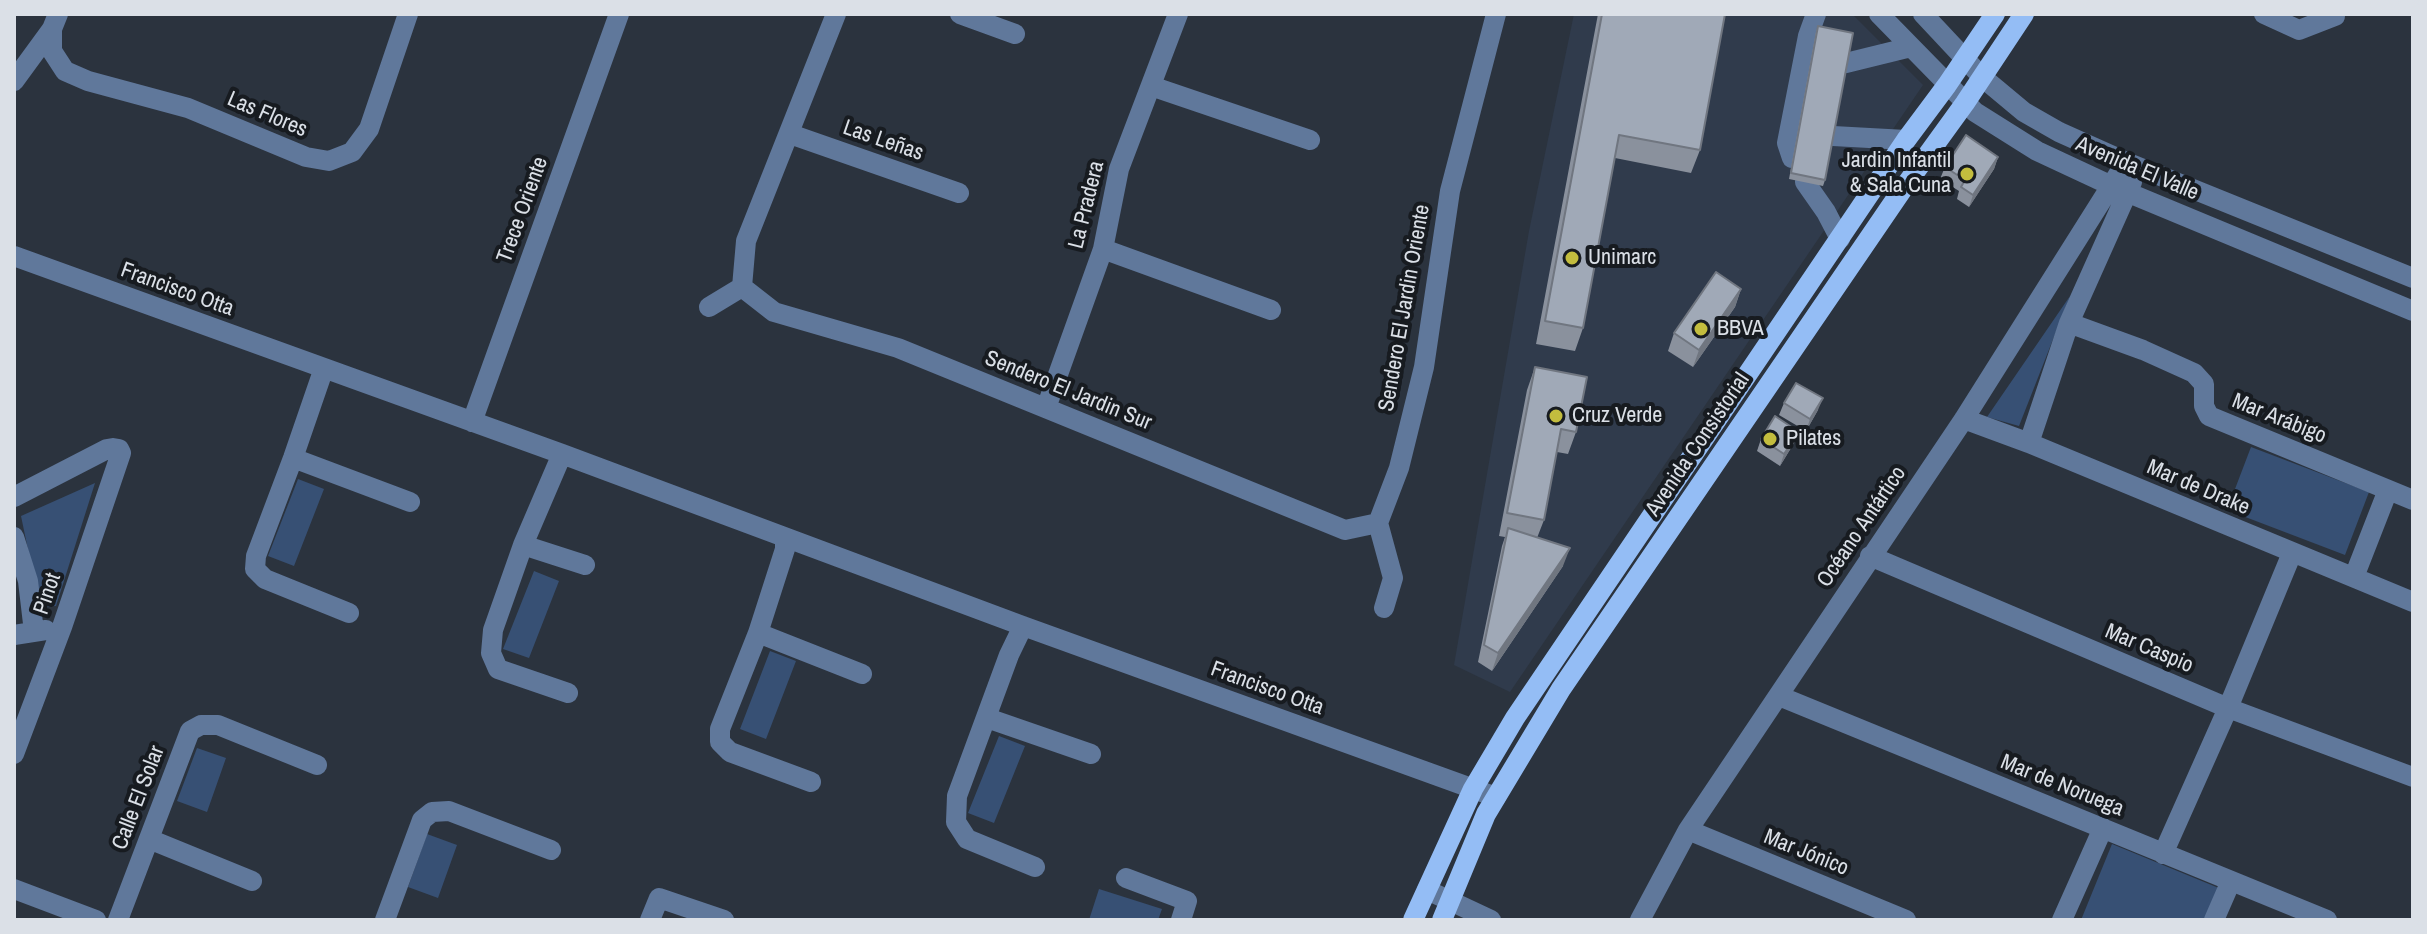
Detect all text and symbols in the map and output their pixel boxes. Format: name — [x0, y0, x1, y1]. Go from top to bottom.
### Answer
street label: Las Flores — [223, 86, 311, 144]
street label: Las Leñas — [839, 115, 927, 167]
street label: Avenida El Valle — [2072, 131, 2202, 207]
place label: Jardin Infantil & Sala Cuna — [1842, 148, 1951, 200]
street label: Trece Oriente — [492, 154, 554, 266]
street label: La Pradera — [1063, 159, 1111, 251]
marker: Jardin Infantil & Sala Cuna — [1958, 165, 1976, 183]
street label: Sendero El Jardin Oriente — [1374, 203, 1436, 413]
place label: Unimarc — [1588, 245, 1656, 271]
marker: Unimarc — [1563, 249, 1581, 267]
street label: Francisco Otta — [117, 257, 237, 323]
place label: BBVA — [1717, 316, 1764, 342]
marker: BBVA — [1692, 320, 1710, 338]
street label: Sendero El Jardin Sur — [981, 346, 1155, 436]
street label: Avenida Consistorial — [1640, 368, 1756, 522]
street label: Mar Arábigo — [2228, 388, 2330, 450]
place label: Cruz Verde — [1572, 403, 1662, 429]
marker: Cruz Verde — [1547, 407, 1565, 425]
place label: Pilates — [1786, 426, 1841, 452]
marker: Pilates — [1761, 430, 1779, 448]
street label: Mar de Drake — [2143, 455, 2253, 521]
street label: Océano Antártico — [1812, 461, 1912, 593]
street label: Pinot — [29, 570, 67, 618]
street label: Mar Caspio — [2101, 619, 2197, 679]
street label: Francisco Otta — [1207, 656, 1327, 722]
street label: Calle El Solar — [107, 742, 171, 854]
street label: Mar de Noruega — [1997, 749, 2127, 823]
street label: Mar Jónico — [1760, 824, 1852, 882]

